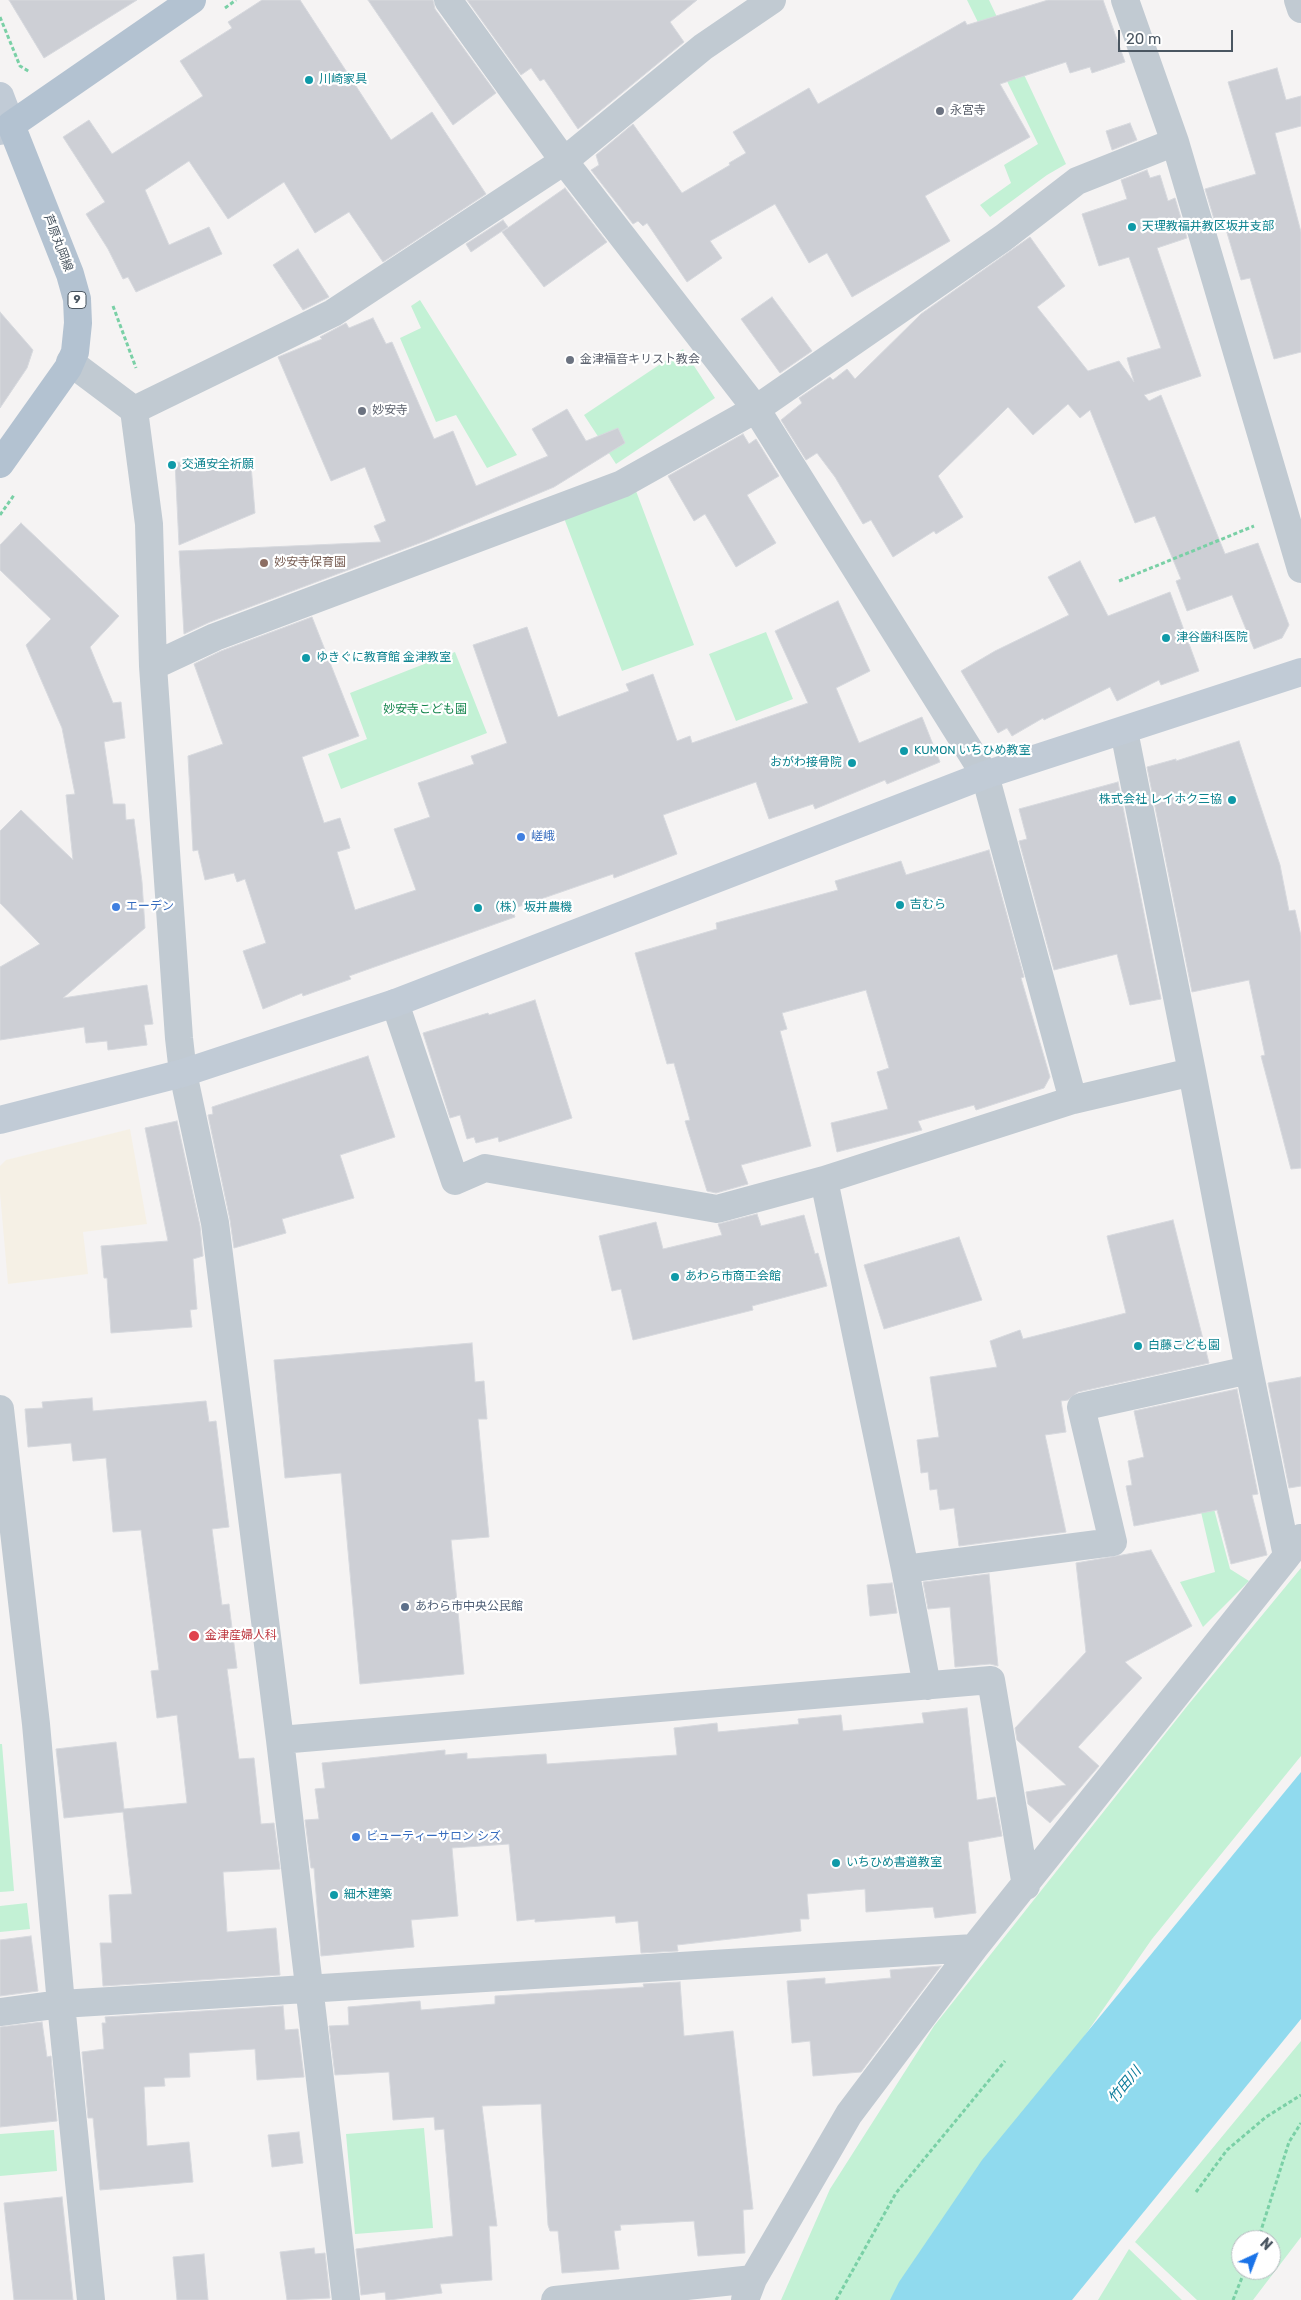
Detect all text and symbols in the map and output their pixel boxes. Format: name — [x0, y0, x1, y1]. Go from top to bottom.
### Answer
scale bar — [1121, 20, 1236, 52]
text: 20 m — [1126, 30, 1161, 48]
place label: 川崎家具 — [319, 73, 367, 87]
marker: 川崎家具 — [303, 74, 315, 86]
place label: 永宮寺 — [950, 104, 986, 118]
marker: 永宮寺 — [934, 105, 946, 117]
street label: 芦原丸岡線 — [41, 212, 75, 274]
place label: 天理教福井教区坂井支部 — [1142, 220, 1274, 234]
marker: 天理教福井教区坂井支部 — [1126, 221, 1138, 233]
road number: 9 — [68, 292, 86, 308]
place label: 金津福音キリスト教会 — [580, 353, 700, 367]
marker: 金津福音キリスト教会 — [564, 354, 576, 366]
place label: 妙安寺 — [372, 404, 408, 418]
marker: 妙安寺 — [356, 405, 368, 417]
place label: 交通安全祈願 — [182, 458, 254, 472]
marker: 交通安全祈願 — [166, 459, 178, 471]
place label: 妙安寺保育園 — [274, 556, 346, 570]
marker: 妙安寺保育園 — [258, 557, 270, 569]
place label: 津谷歯科医院 — [1176, 631, 1248, 645]
marker: 津谷歯科医院 — [1160, 632, 1172, 644]
place label: ゆきぐに教育館 金津教室 — [316, 651, 451, 665]
marker: ゆきぐに教育館 金津教室 — [300, 652, 312, 664]
park label: 妙安寺こども園 — [383, 703, 467, 717]
place label: KUMON いちひめ教室 — [914, 744, 1031, 758]
marker: KUMON いちひめ教室 — [898, 745, 910, 757]
place label: おがわ接骨院 — [770, 756, 842, 770]
marker: おがわ接骨院 — [846, 757, 858, 769]
place label: 株式会社 レイホク三協 — [1099, 793, 1222, 807]
marker: 株式会社 レイホク三協 — [1226, 794, 1238, 806]
place label: 嵯峨 — [531, 830, 555, 844]
marker: 嵯峨 — [515, 831, 527, 843]
place label: 吉むら — [910, 898, 946, 912]
marker: 吉むら — [894, 899, 906, 911]
place label: エーデン — [126, 900, 174, 914]
marker: エーデン — [110, 901, 122, 913]
place label: （株）坂井農機 — [488, 901, 572, 915]
marker: （株）坂井農機 — [472, 902, 484, 914]
place label: あわら市商工会館 — [685, 1270, 781, 1284]
marker: あわら市商工会館 — [669, 1271, 681, 1283]
place label: 白藤こども園 — [1148, 1339, 1220, 1353]
marker: 白藤こども園 — [1132, 1340, 1144, 1352]
place label: あわら市中央公民館 — [415, 1600, 523, 1614]
marker: あわら市中央公民館 — [399, 1601, 411, 1613]
marker: 金津産婦人科 — [187, 1629, 201, 1643]
place label: 金津産婦人科 — [205, 1629, 277, 1643]
place label: ビューティーサロン シズ — [366, 1830, 501, 1844]
marker: ビューティーサロン シズ — [350, 1831, 362, 1843]
place label: いちひめ書道教室 — [846, 1856, 942, 1870]
marker: いちひめ書道教室 — [830, 1857, 842, 1869]
place label: 細木建築 — [344, 1888, 392, 1902]
marker: 細木建築 — [328, 1889, 340, 1901]
water label: 竹田川 — [1105, 2064, 1145, 2106]
north arrow — [1231, 2230, 1281, 2280]
text: N — [1256, 2235, 1275, 2254]

